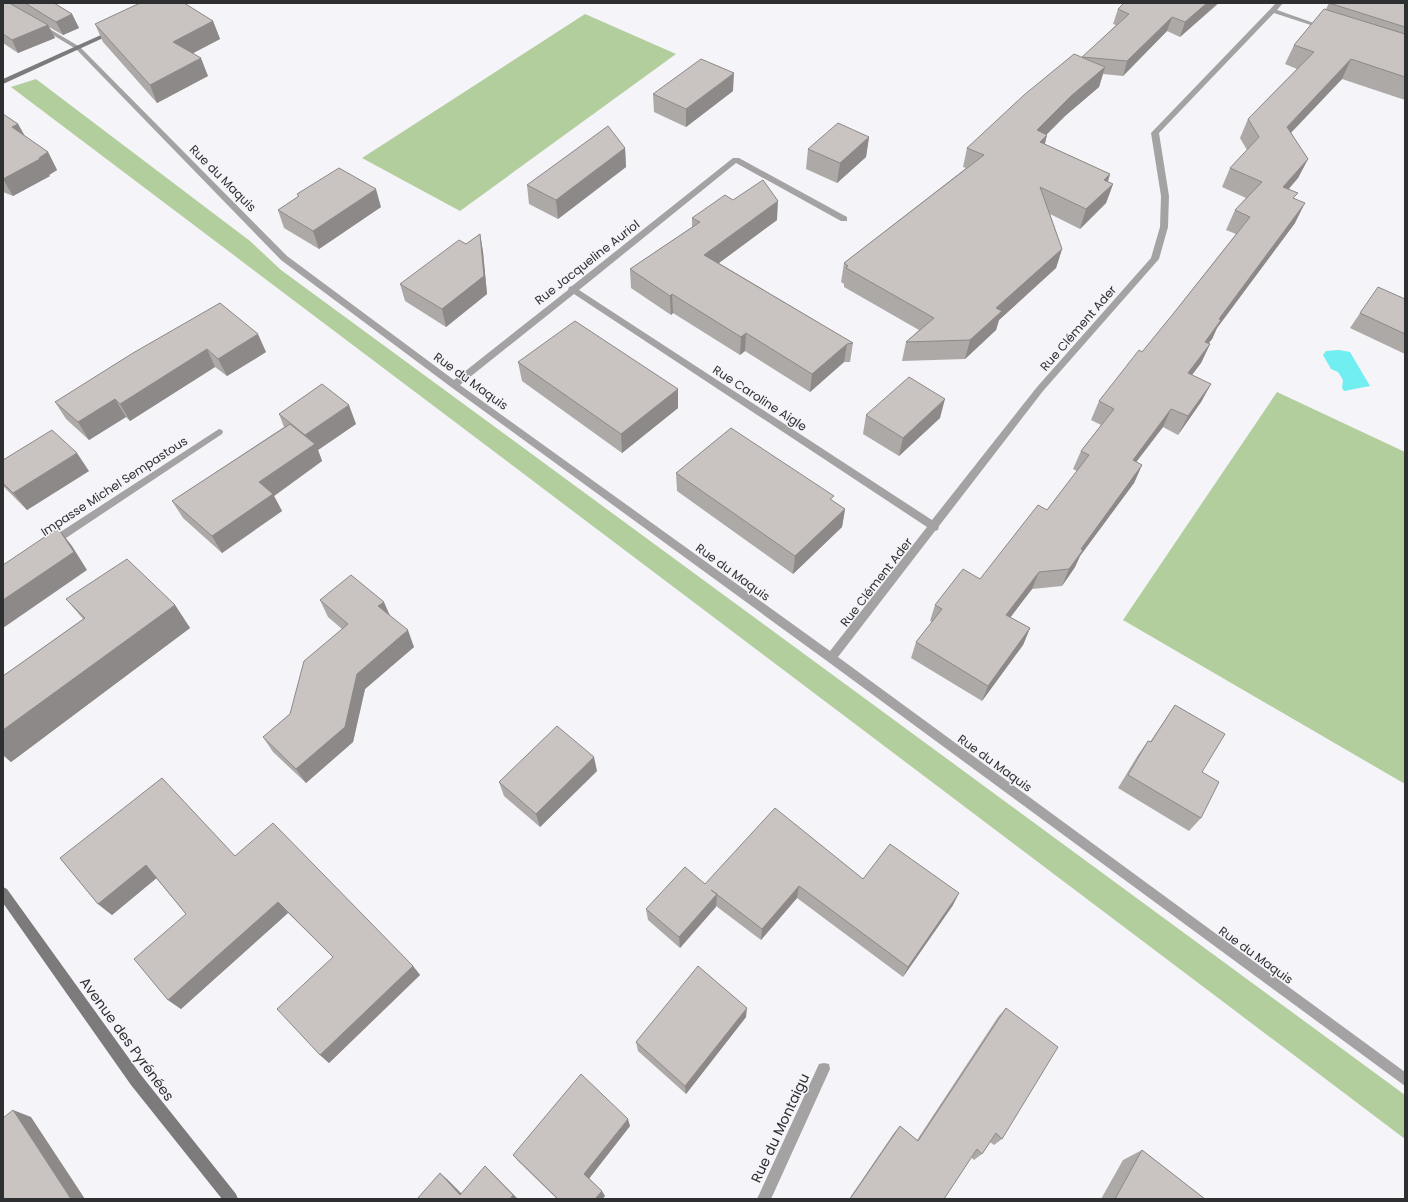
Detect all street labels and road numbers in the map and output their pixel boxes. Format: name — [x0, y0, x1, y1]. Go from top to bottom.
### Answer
street label: Rue du Maquis — [186, 141, 260, 215]
street label: Rue Jacqueline Auriol — [531, 216, 643, 308]
street label: Rue Clément Ader — [1036, 281, 1120, 375]
street label: Rue du Maquis — [430, 348, 512, 414]
street label: Rue Caroline Aigle — [710, 361, 810, 435]
street label: Impasse Michel Sempastous — [37, 432, 191, 540]
street label: Rue Clément Ader — [836, 534, 916, 630]
street label: Rue du Maquis — [692, 539, 774, 605]
street label: Rue du Maquis — [954, 730, 1036, 796]
street label: Rue du Maquis — [1215, 922, 1297, 988]
street label: Avenue des Pyrénées — [75, 973, 179, 1105]
street label: Rue du Montaigu — [746, 1070, 814, 1186]

